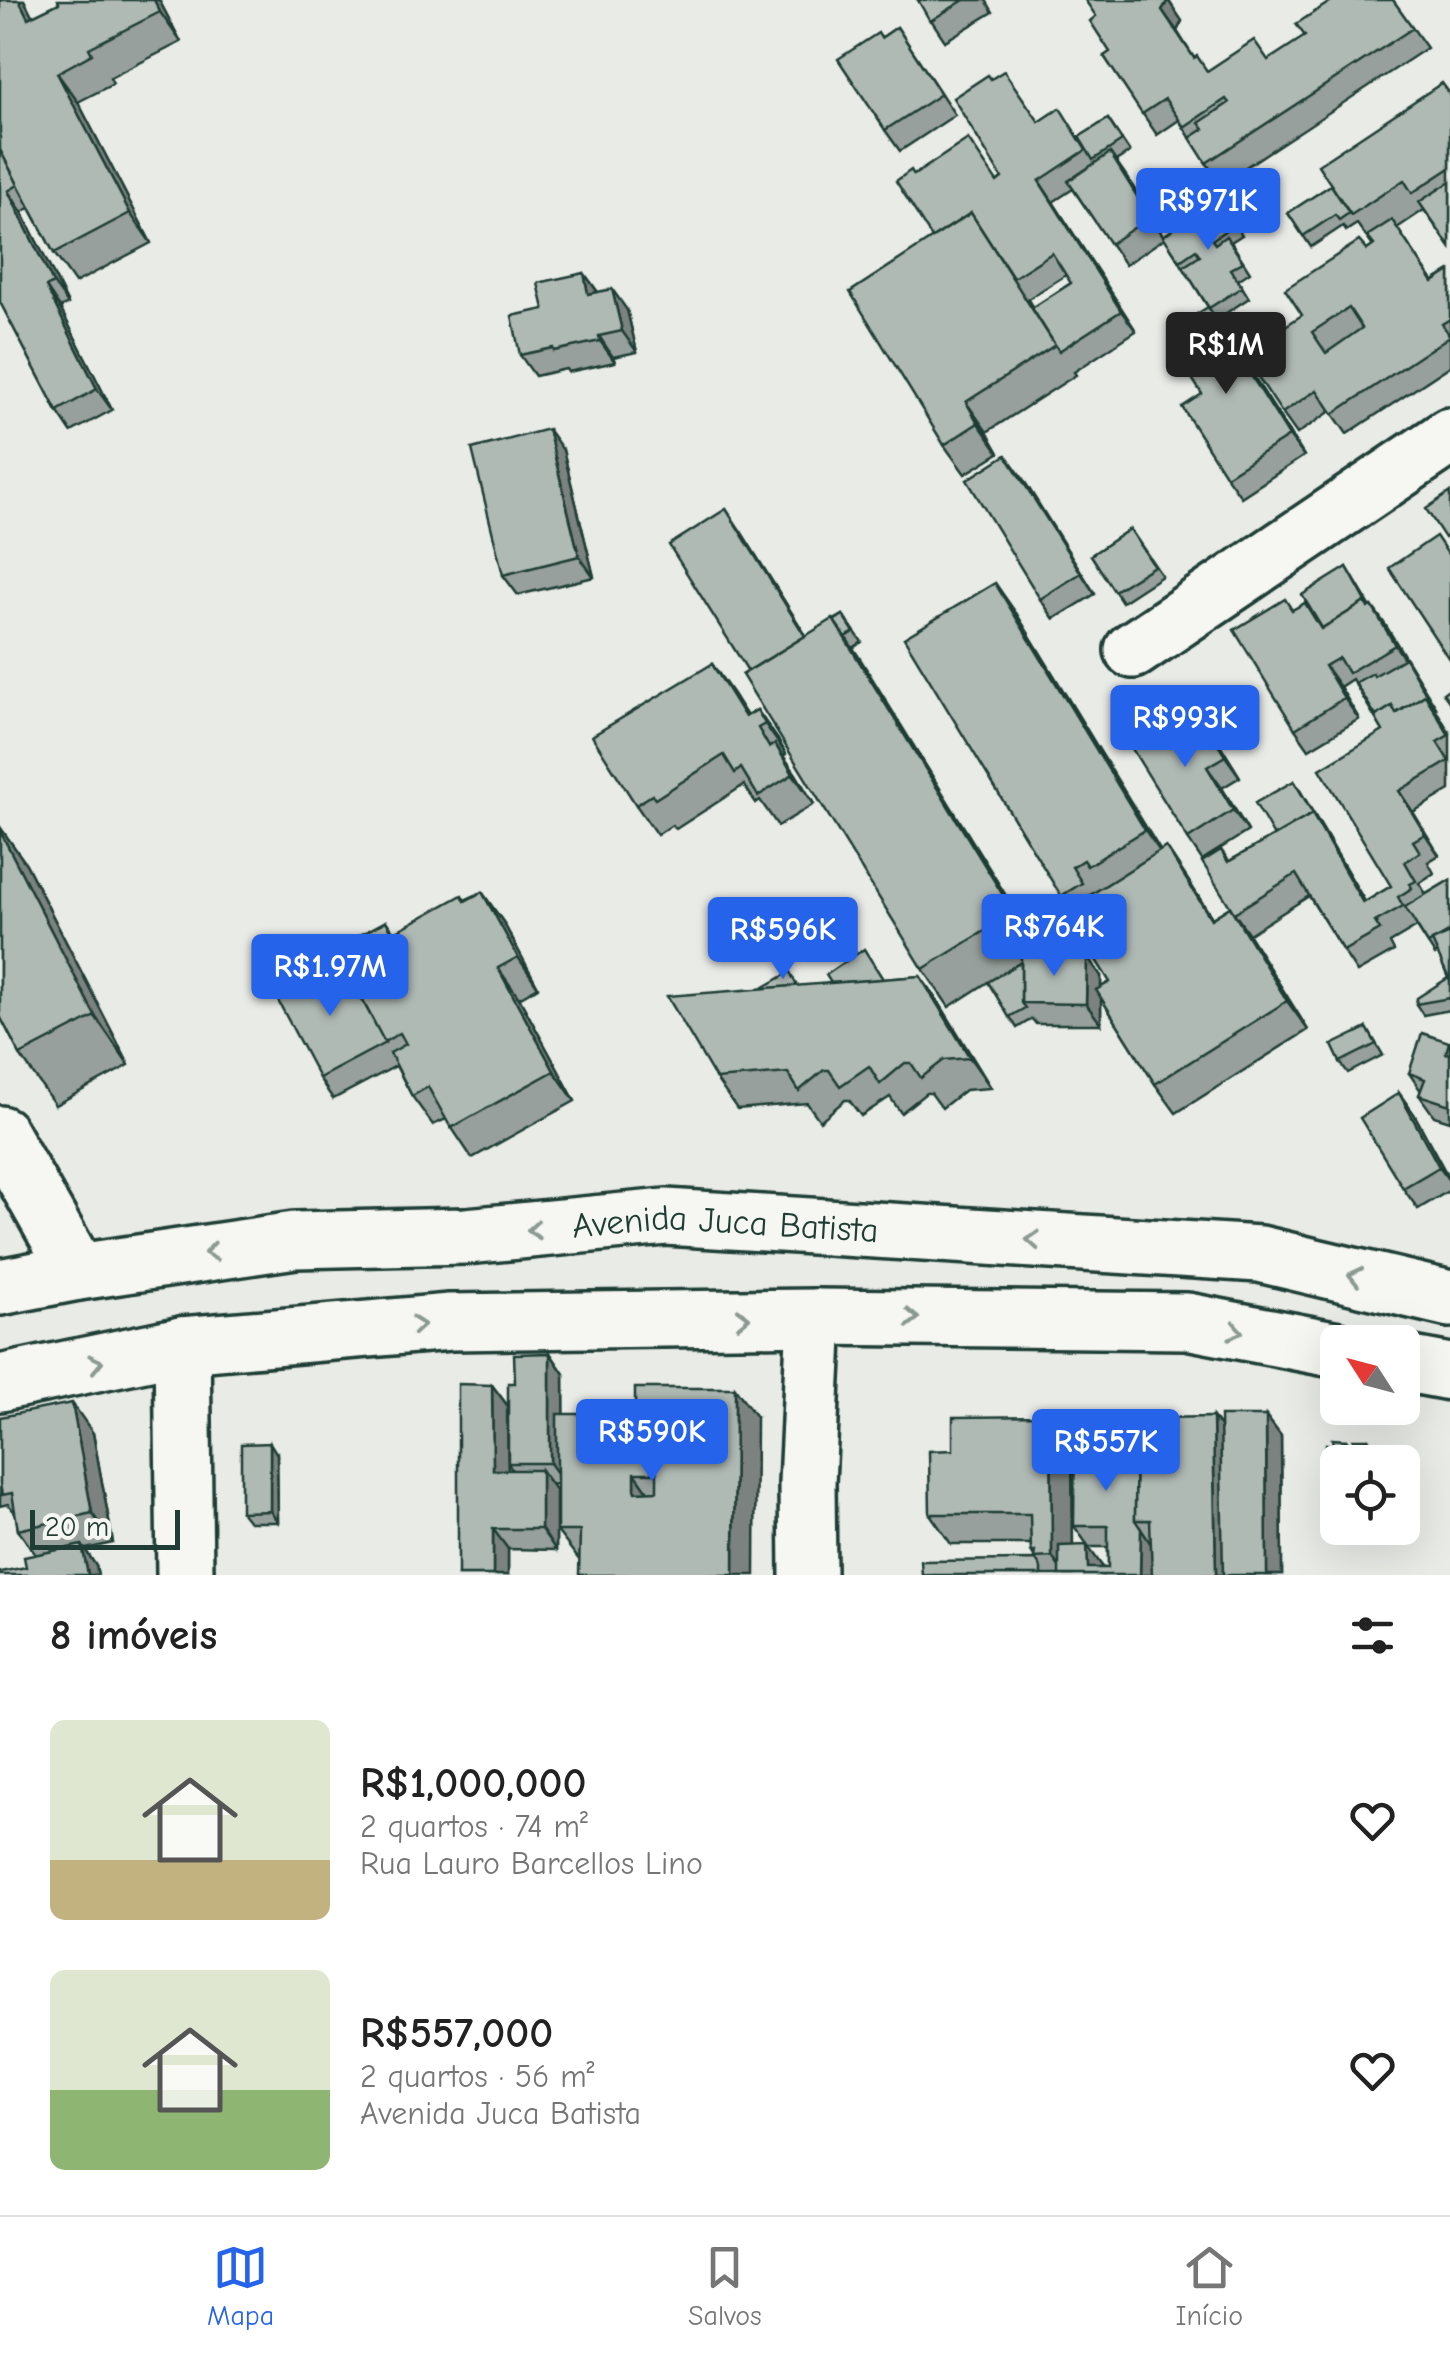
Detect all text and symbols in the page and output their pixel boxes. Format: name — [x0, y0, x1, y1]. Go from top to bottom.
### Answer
pin: R$971K — [1127, 168, 1289, 253]
text: R$971K — [1158, 182, 1258, 219]
pin: R$1M — [1167, 312, 1285, 397]
text: R$1M — [1188, 326, 1264, 363]
pin: R$993K — [1104, 685, 1266, 770]
text: R$993K — [1132, 699, 1238, 736]
pin: R$764K — [973, 894, 1135, 979]
pin: R$596K — [702, 897, 864, 982]
text: R$764K — [1004, 908, 1104, 945]
text: R$596K — [730, 911, 836, 948]
pin: R$1.97M — [238, 934, 422, 1019]
text: R$1.97M — [273, 948, 387, 985]
street label: Avenida Juca Batista — [570, 1197, 880, 1251]
one-way arrow — [526, 1218, 542, 1240]
one-way arrow — [1025, 1230, 1041, 1251]
one-way arrow — [202, 1241, 219, 1262]
one-way arrow — [1347, 1267, 1364, 1288]
one-way arrow — [735, 1308, 751, 1329]
one-way arrow — [905, 1308, 921, 1329]
one-way arrow — [410, 1314, 426, 1336]
one-way arrow — [1227, 1319, 1244, 1340]
north arrow — [1320, 1325, 1420, 1425]
map controls — [1320, 1325, 1420, 1545]
one-way arrow — [87, 1354, 104, 1375]
pin: R$590K — [571, 1399, 733, 1484]
pin: R$557K — [1025, 1409, 1187, 1494]
text: R$590K — [598, 1413, 706, 1450]
text: R$557K — [1054, 1423, 1158, 1460]
button: locate — [1320, 1445, 1420, 1545]
scale bar — [30, 1505, 180, 1550]
text: 20 m — [45, 1511, 109, 1543]
icon: filters — [1345, 1608, 1400, 1663]
text: 8 imóveis — [50, 1611, 217, 1660]
text: R$1,000,000 — [360, 1759, 586, 1808]
icon: home — [130, 1760, 250, 1880]
icon: heart — [1345, 1793, 1400, 1848]
text: 2 quartos · 74 m² — [360, 1808, 588, 1845]
text: Rua Lauro Barcellos Lino — [360, 1845, 703, 1882]
text: R$557,000 — [360, 2009, 553, 2058]
icon: home — [130, 2010, 250, 2130]
icon: heart — [1345, 2043, 1400, 2098]
text: 2 quartos · 56 m² — [360, 2058, 595, 2095]
text: Avenida Juca Batista — [360, 2095, 641, 2132]
tab: Mapa — [207, 2240, 274, 2332]
tab: Salvos — [688, 2240, 762, 2332]
tab: Início — [1175, 2240, 1243, 2332]

